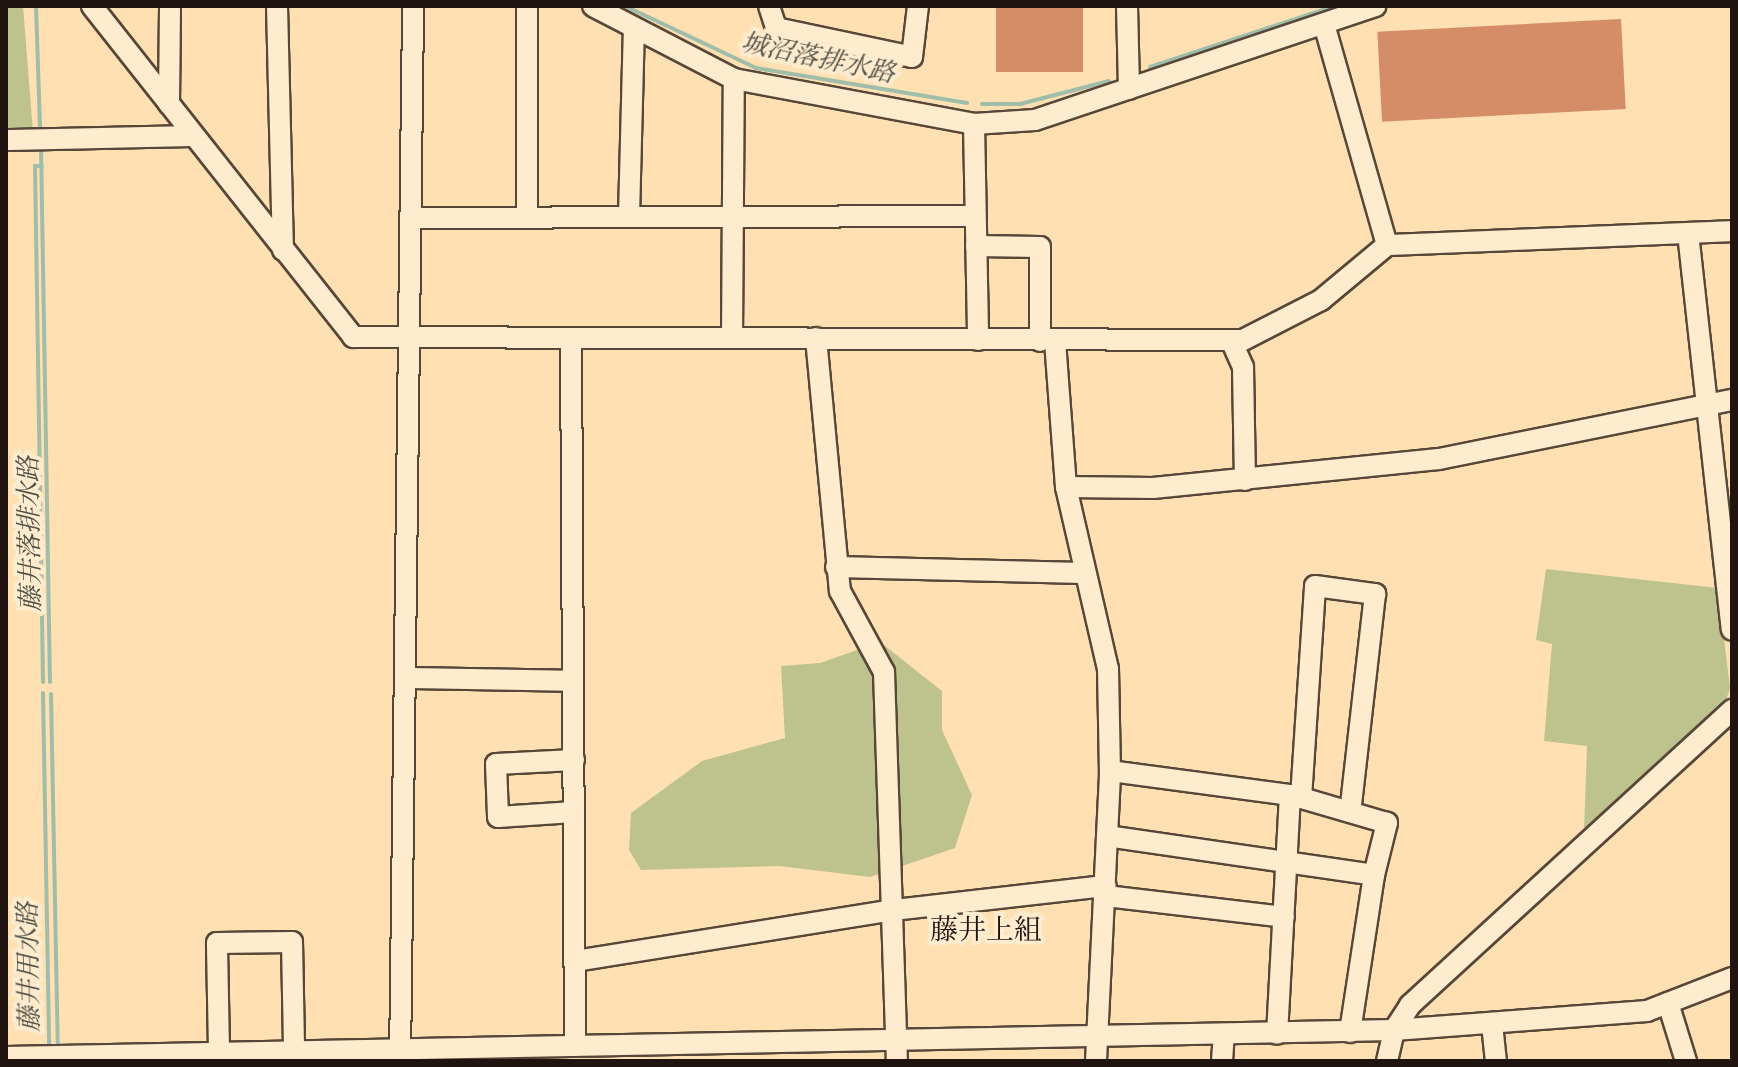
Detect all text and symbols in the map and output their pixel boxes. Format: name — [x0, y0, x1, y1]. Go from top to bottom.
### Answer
water label: 城沼落排水路 — [738, 27, 898, 89]
water label: 藤井落排水路 — [13, 456, 47, 612]
water label: 藤井用水路 — [12, 902, 46, 1032]
district label: 藤井上組 — [930, 912, 1042, 946]

